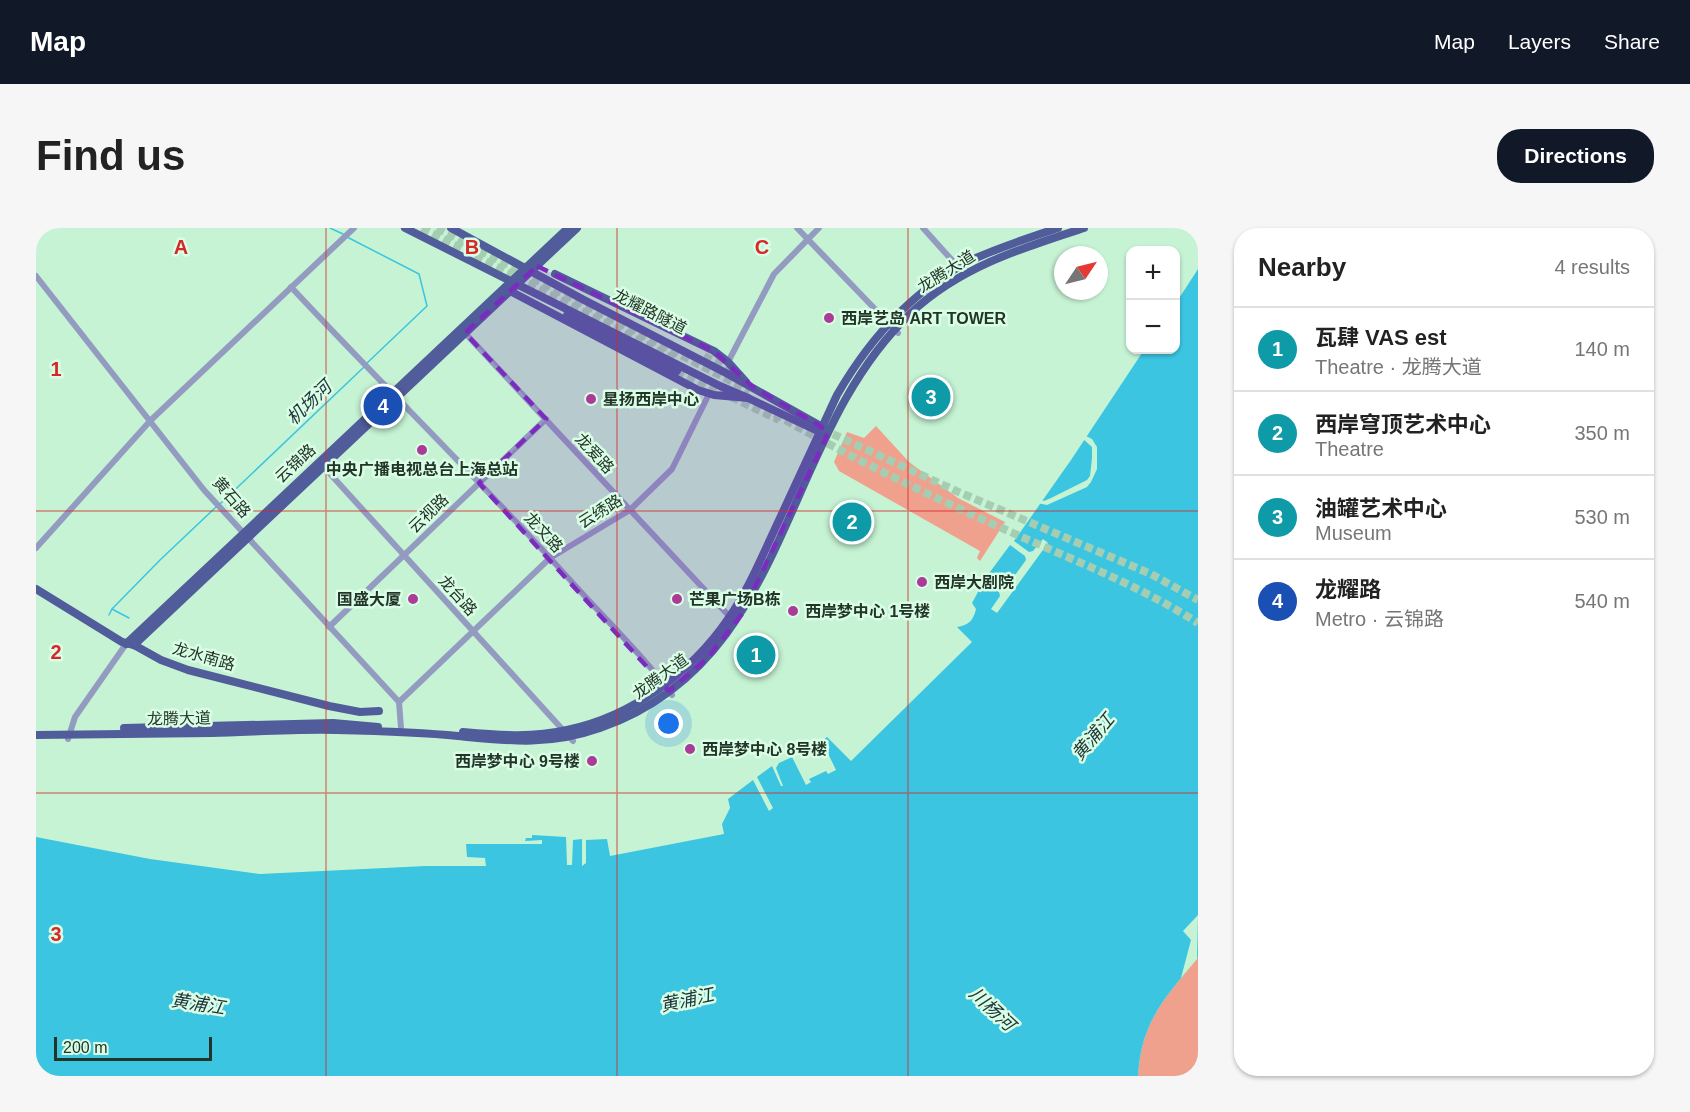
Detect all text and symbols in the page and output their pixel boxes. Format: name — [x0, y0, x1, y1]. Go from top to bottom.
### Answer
text: Map — [30, 26, 86, 57]
text: Map — [1434, 30, 1475, 53]
text: Layers — [1508, 30, 1571, 53]
text: Share — [1604, 30, 1660, 53]
button: Directions — [1497, 129, 1654, 183]
text: Find us — [36, 132, 185, 179]
text: A — [174, 236, 188, 258]
text: B — [465, 236, 479, 258]
text: C — [755, 236, 769, 258]
north arrow — [1054, 246, 1108, 300]
map controls — [1126, 246, 1180, 354]
button: + — [1126, 246, 1180, 300]
street label: 龙腾大道 — [915, 247, 978, 296]
text: Nearby — [1258, 252, 1346, 282]
text: 4 results — [1554, 256, 1630, 278]
street label: 龙耀路隧道 — [610, 286, 689, 337]
button: − — [1126, 300, 1180, 354]
place label: 西岸艺岛 ART TOWER — [841, 310, 1006, 327]
marker: 西岸艺岛 ART TOWER — [822, 311, 836, 325]
text: 瓦肆 VAS est — [1315, 325, 1447, 350]
text: 1 — [1272, 338, 1283, 360]
text: 140 m — [1574, 338, 1630, 360]
text: Theatre · 龙腾大道 — [1315, 356, 1482, 378]
text: 1 — [50, 358, 62, 380]
pin: 3 — [912, 374, 950, 420]
water label: 机场河 — [283, 375, 338, 429]
pin: 4 — [364, 384, 402, 429]
place label: 星扬西岸中心 — [603, 391, 699, 408]
marker: 星扬西岸中心 — [584, 392, 598, 406]
text: 西岸穹顶艺术中心 — [1315, 412, 1491, 437]
text: 2 — [1272, 422, 1283, 444]
text: 350 m — [1574, 422, 1630, 444]
street label: 龙爱路 — [572, 430, 617, 477]
text: Theatre — [1315, 438, 1384, 460]
street label: 云锦路 — [272, 441, 319, 486]
marker: 中央广播电视总台上海总站 — [415, 443, 429, 457]
place label: 中央广播电视总台上海总站 — [326, 461, 518, 478]
street label: 黄石路 — [209, 474, 254, 521]
street label: 云视路 — [405, 491, 452, 536]
street label: 云绣路 — [575, 491, 625, 531]
text: 油罐艺术中心 — [1315, 496, 1447, 521]
pin: 2 — [832, 500, 872, 544]
text: 3 — [1272, 506, 1283, 528]
text: 530 m — [1574, 506, 1630, 528]
street label: 龙文路 — [521, 509, 566, 556]
text: Museum — [1315, 522, 1392, 544]
street label: 龙台路 — [435, 572, 480, 619]
place label: 西岸大剧院 — [934, 574, 1014, 591]
marker: 西岸大剧院 — [915, 575, 929, 589]
text: 龙耀路 — [1315, 577, 1381, 602]
place label: 国盛大厦 — [337, 590, 401, 608]
place label: 芒果广场B栋 — [689, 590, 781, 608]
text: 4 — [1272, 590, 1283, 612]
text: 540 m — [1574, 590, 1630, 612]
marker: 国盛大厦 — [406, 592, 420, 606]
marker: 芒果广场B栋 — [670, 592, 684, 606]
place label: 西岸梦中心 1号楼 — [805, 603, 930, 620]
marker: 西岸梦中心 1号楼 — [786, 604, 800, 618]
text: Metro · 云锦路 — [1315, 608, 1444, 630]
pin: 1 — [736, 632, 776, 678]
street label: 龙水南路 — [171, 639, 237, 673]
text: 2 — [50, 641, 62, 663]
street label: 龙腾大道 — [629, 651, 691, 702]
water label: 黄浦江 — [1068, 708, 1119, 764]
street label: 龙腾大道 — [147, 709, 211, 728]
your location — [654, 709, 683, 738]
place label: 西岸梦中心 8号楼 — [702, 741, 827, 758]
marker: 西岸梦中心 8号楼 — [683, 742, 697, 756]
place label: 西岸梦中心 9号楼 — [455, 753, 580, 770]
marker: 西岸梦中心 9号楼 — [585, 754, 599, 768]
text: 3 — [50, 923, 62, 945]
water label: 川杨河 — [965, 983, 1021, 1037]
water label: 黄浦江 — [659, 984, 717, 1015]
water label: 黄浦江 — [170, 990, 228, 1018]
scale bar — [54, 1034, 212, 1062]
text: 200 m — [63, 1039, 107, 1056]

